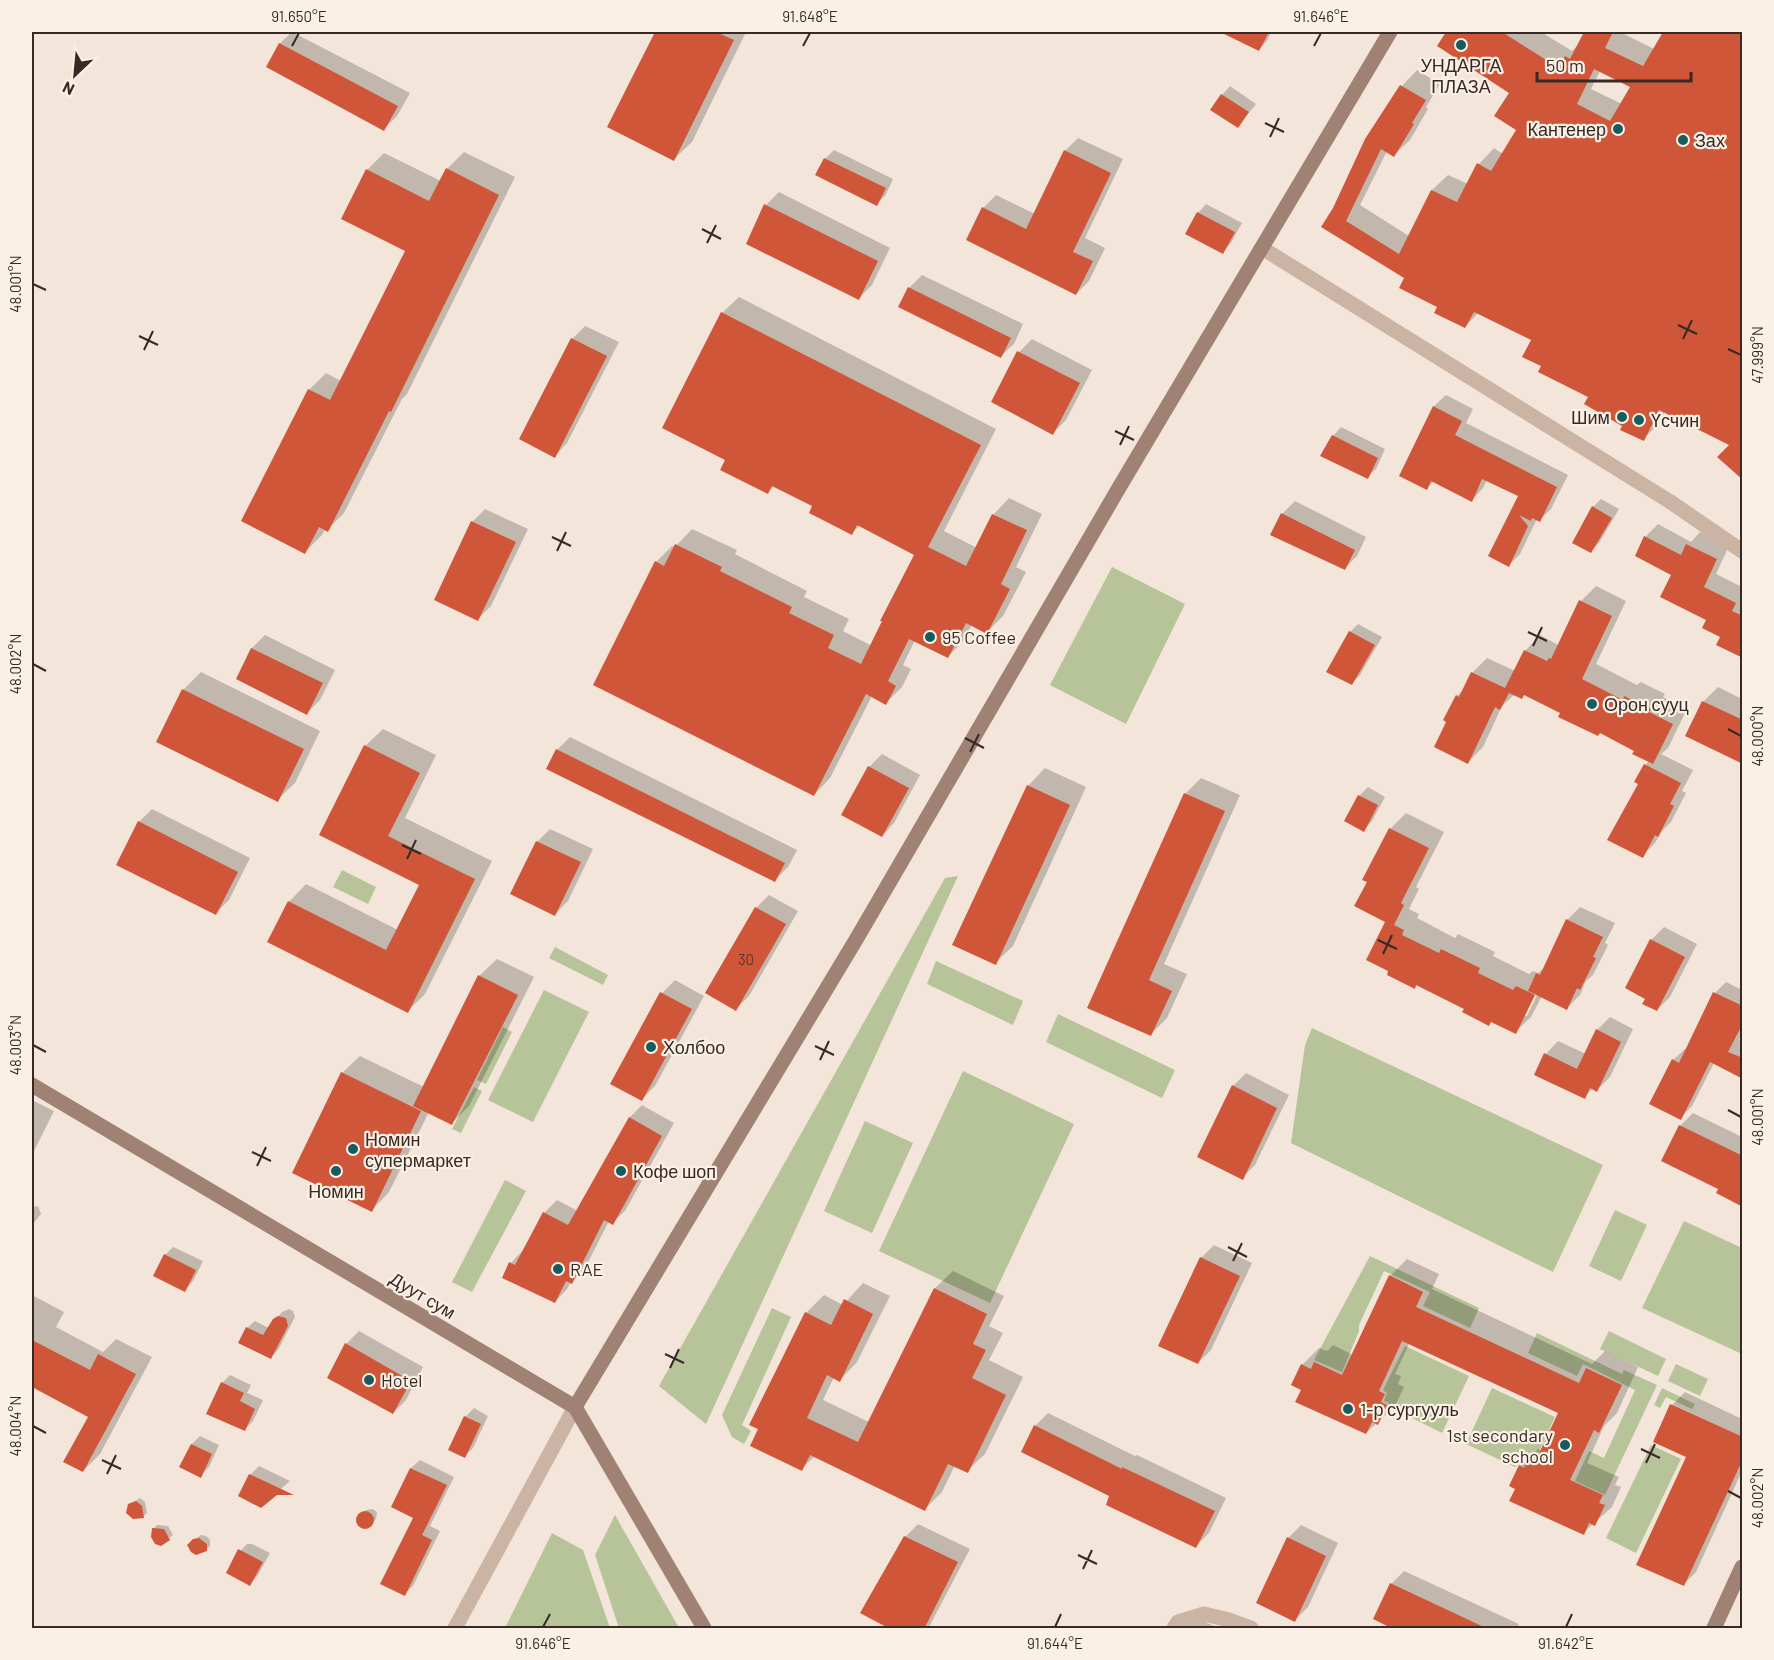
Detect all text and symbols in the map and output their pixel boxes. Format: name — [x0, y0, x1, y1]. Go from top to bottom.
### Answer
text: 91.650°E — [271, 7, 327, 25]
text: 91.648°E — [782, 7, 838, 25]
text: 91.646°E — [1293, 7, 1349, 25]
marker: УНДАРГА ПЛАЗА — [1454, 38, 1468, 52]
north arrow — [45, 45, 105, 105]
scale bar — [1537, 45, 1692, 83]
place label: УНДАРГА ПЛАЗА — [1420, 54, 1502, 97]
text: 50 m — [1546, 54, 1584, 76]
text: N — [59, 78, 77, 100]
place label: Кантенер — [1528, 118, 1606, 140]
marker: Кантенер — [1611, 122, 1625, 136]
place label: Зах — [1695, 129, 1725, 151]
marker: Зах — [1676, 133, 1690, 147]
text: 48.001°N — [6, 255, 24, 313]
text: 47.999°N — [1748, 326, 1766, 384]
place label: Шим — [1571, 406, 1610, 428]
place label: Үсчин — [1651, 409, 1699, 431]
marker: Шим — [1615, 410, 1629, 424]
marker: Үсчин — [1632, 413, 1646, 427]
place label: 95 Coffee — [942, 626, 1016, 648]
marker: 95 Coffee — [923, 630, 937, 644]
text: 48.002°N — [6, 634, 24, 694]
place label: Орон сууц — [1604, 693, 1689, 715]
marker: Орон сууц — [1585, 697, 1599, 711]
text: 48.000°N — [1748, 705, 1766, 767]
house number: 30 — [738, 950, 754, 968]
text: 48.003°N — [6, 1015, 24, 1075]
place label: Холбоо — [663, 1036, 725, 1058]
marker: Холбоо — [644, 1040, 658, 1054]
text: 48.001°N — [1748, 1088, 1766, 1146]
place label: Номин супермаркет — [365, 1128, 471, 1171]
marker: Номин супермаркет — [346, 1142, 360, 1156]
place label: Кофе шоп — [633, 1160, 716, 1182]
marker: Номин — [329, 1164, 343, 1178]
marker: Кофе шоп — [614, 1164, 628, 1178]
place label: Номин — [308, 1180, 364, 1202]
place label: RAE — [570, 1258, 604, 1280]
marker: RAE — [551, 1262, 565, 1276]
street label: Дуут сум — [386, 1267, 460, 1323]
place label: Hotel — [381, 1369, 423, 1391]
marker: Hotel — [362, 1373, 376, 1387]
text: 48.004°N — [6, 1396, 24, 1456]
place label: 1-р сургууль — [1360, 1398, 1459, 1420]
marker: 1-р сургууль — [1341, 1402, 1355, 1416]
place label: 1st secondary school — [1447, 1424, 1553, 1467]
marker: 1st secondary school — [1558, 1438, 1572, 1452]
text: 48.002°N — [1748, 1468, 1766, 1528]
text: 91.646°E — [515, 1634, 571, 1652]
text: 91.644°E — [1027, 1634, 1083, 1652]
text: 91.642°E — [1538, 1634, 1594, 1652]

